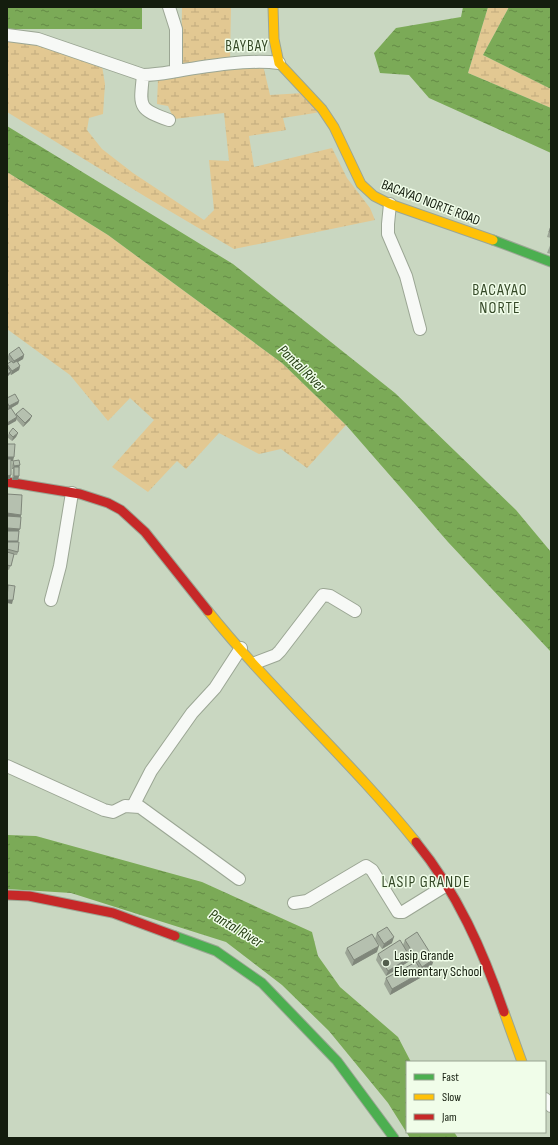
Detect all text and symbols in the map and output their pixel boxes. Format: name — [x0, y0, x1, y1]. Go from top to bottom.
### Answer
district label: BAYBAY — [225, 37, 269, 56]
street label: BACAYAO NORTE ROAD — [379, 176, 483, 229]
district label: BACAYAO NORTE — [472, 281, 528, 318]
water label: Pantal River — [274, 341, 330, 396]
district label: LASIP GRANDE — [381, 873, 471, 892]
water label: Pantal River — [205, 905, 267, 952]
place label: Lasip Grande Elementary School — [394, 947, 482, 980]
marker: Lasip Grande Elementary School — [381, 958, 391, 968]
legend — [406, 1061, 546, 1133]
text: Fast — [442, 1070, 459, 1085]
text: Slow — [442, 1090, 461, 1105]
text: Jam — [441, 1110, 457, 1125]

